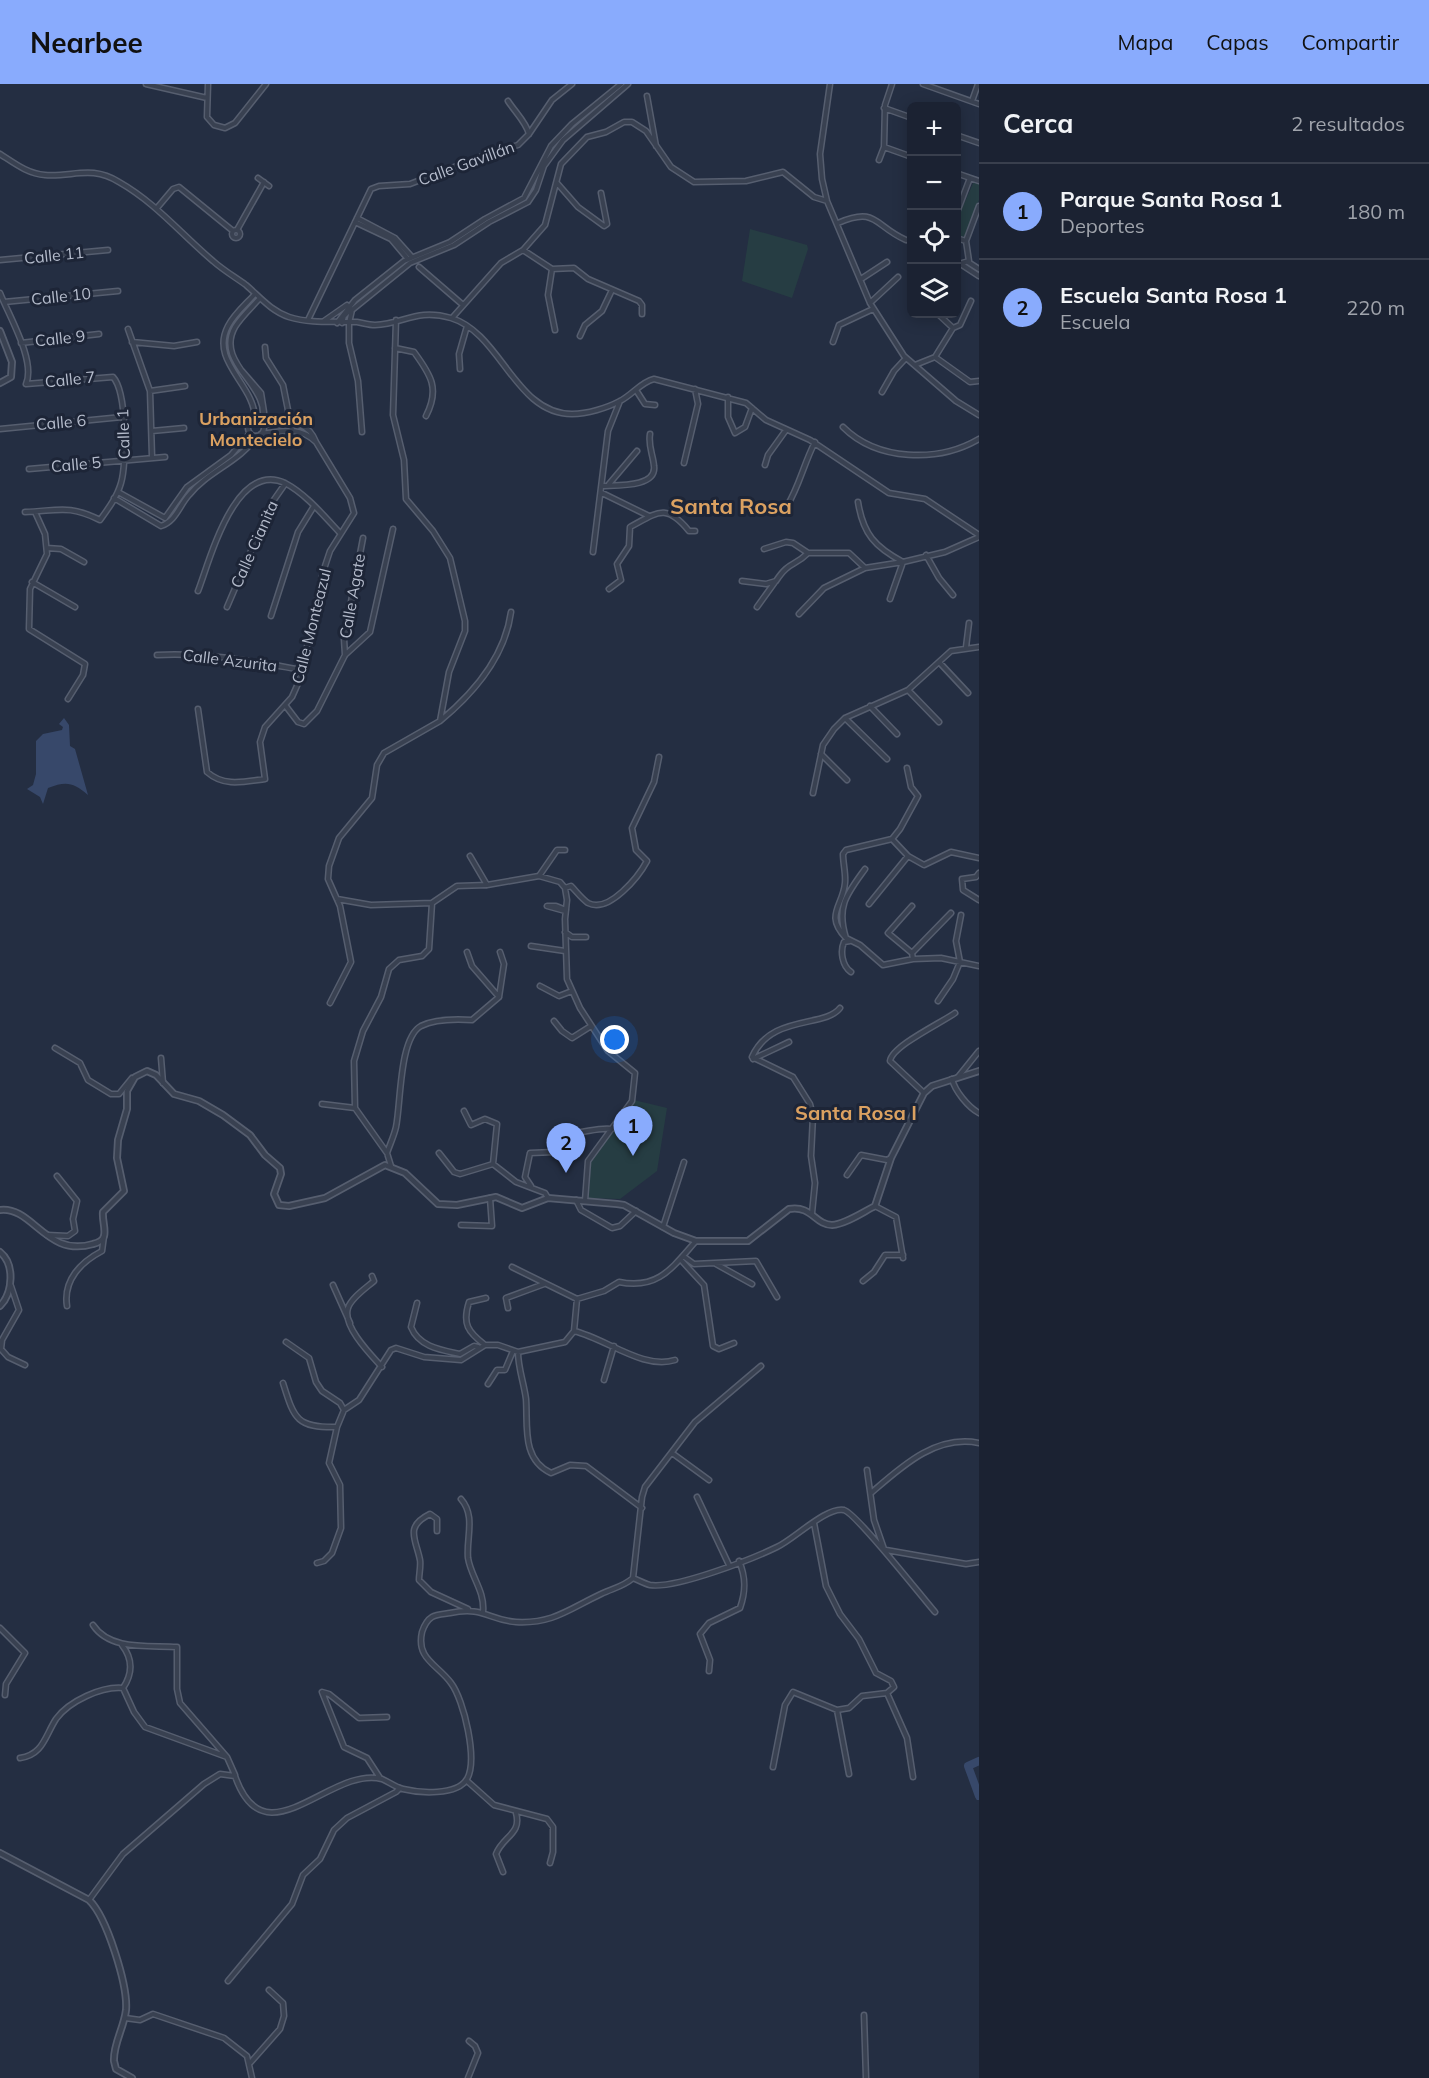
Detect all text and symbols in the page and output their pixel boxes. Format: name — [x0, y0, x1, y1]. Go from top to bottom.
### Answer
text: Nearbee — [30, 25, 143, 60]
text: Mapa — [1118, 29, 1173, 55]
text: Capas — [1206, 29, 1269, 55]
text: Compartir — [1302, 29, 1399, 55]
map controls — [907, 102, 961, 318]
button: + — [907, 102, 961, 156]
text: Cerca — [1003, 107, 1073, 140]
text: 2 resultados — [1291, 111, 1405, 136]
street label: Calle Gavillán — [415, 136, 517, 190]
button: − — [907, 156, 961, 210]
text: Parque Santa Rosa 1 — [1060, 185, 1282, 213]
text: 1 — [1017, 199, 1029, 224]
text: 180 m — [1346, 199, 1405, 224]
button: locate — [907, 210, 961, 264]
text: Deportes — [1060, 213, 1145, 238]
street label: Calle 11 — [23, 242, 85, 268]
button: layers — [907, 264, 961, 318]
text: Escuela Santa Rosa 1 — [1060, 281, 1287, 309]
street label: Calle 10 — [30, 283, 92, 309]
text: 2 — [1017, 295, 1029, 320]
text: 220 m — [1346, 295, 1405, 320]
text: Escuela — [1060, 309, 1131, 334]
street label: Calle 9 — [34, 325, 86, 351]
street label: Calle 7 — [44, 366, 96, 392]
district label: Urbanización Montecielo — [199, 407, 313, 451]
street label: Calle 1 — [112, 408, 134, 460]
street label: Calle 6 — [35, 410, 87, 434]
street label: Calle 5 — [50, 452, 102, 476]
district label: Santa Rosa — [670, 492, 792, 520]
street label: Calle Cianita — [226, 497, 282, 591]
street label: Calle Agate — [335, 552, 369, 640]
street label: Calle Monteazul — [287, 566, 335, 686]
street label: Calle Azurita — [182, 644, 278, 676]
your location — [600, 1025, 629, 1054]
district label: Santa Rosa I — [795, 1100, 917, 1125]
pin: 1 — [614, 1106, 652, 1156]
pin: 2 — [546, 1124, 586, 1173]

